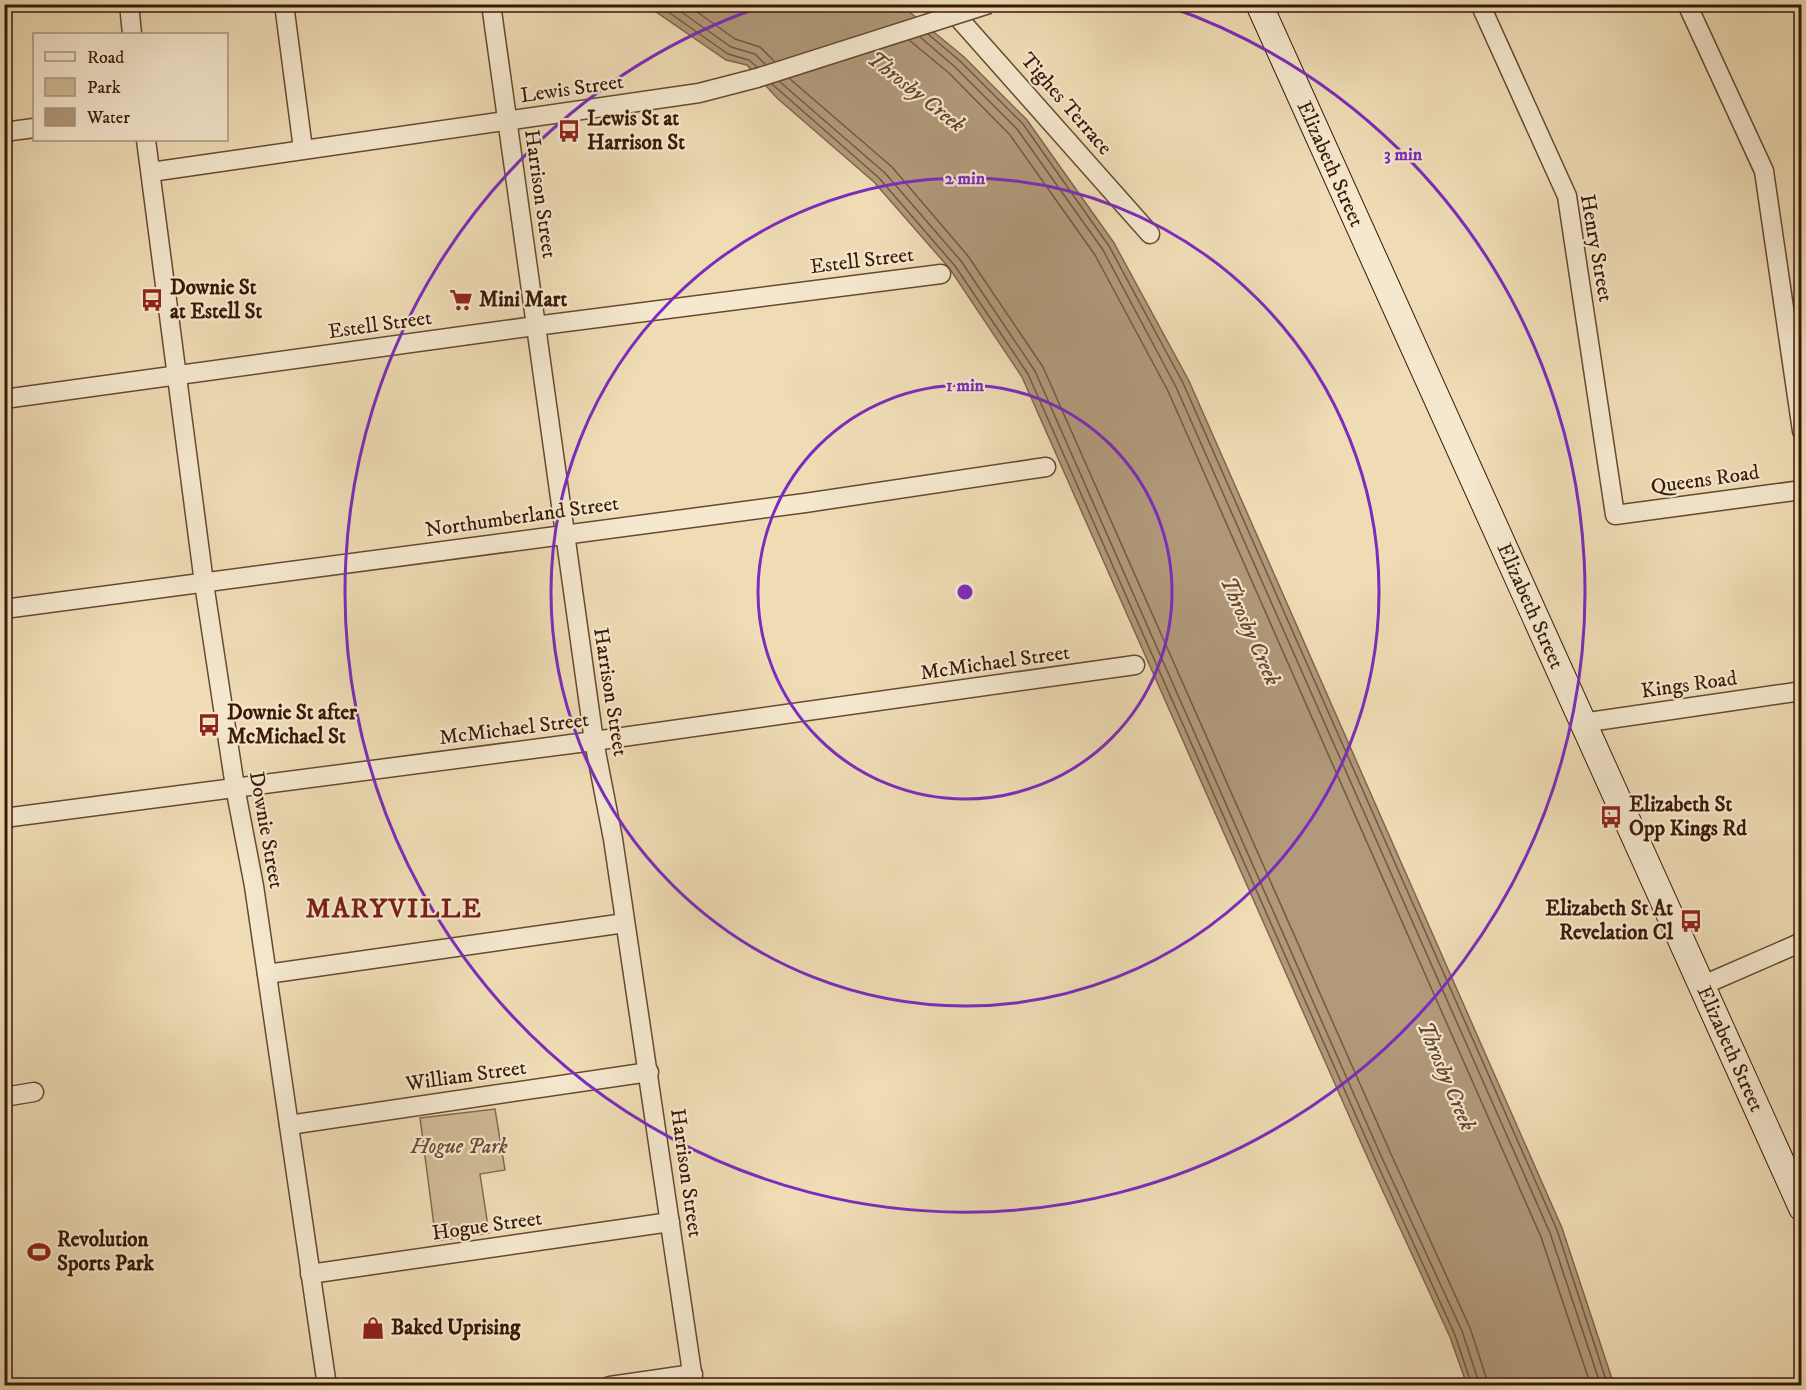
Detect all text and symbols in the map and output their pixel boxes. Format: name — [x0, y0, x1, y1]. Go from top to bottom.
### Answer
legend — [33, 33, 228, 141]
water label: Throsby Creek — [862, 45, 971, 139]
text: Road — [87, 47, 124, 69]
street label: Tighes Terrace — [1014, 47, 1118, 161]
street label: Lewis Street — [519, 69, 625, 109]
text: Park — [87, 77, 121, 99]
street label: Elizabeth Street — [1291, 97, 1369, 231]
place label: Lewis St at Harrison St — [587, 106, 685, 156]
text: Water — [86, 107, 130, 129]
bus stop icon: Lewis St at Harrison St — [556, 118, 582, 144]
street label: Harrison Street — [518, 128, 562, 260]
text: 3 min — [1384, 144, 1423, 166]
text: 2 min — [945, 168, 986, 190]
street label: Henry Street — [1574, 192, 1618, 304]
street label: Estell Street — [809, 242, 916, 280]
place label: Downie St at Estell St — [170, 275, 263, 325]
bus stop icon: Downie St at Estell St — [139, 287, 165, 313]
supermarket icon: Mini Mart — [448, 287, 474, 313]
place label: Mini Mart — [479, 287, 567, 313]
street label: Estell Street — [327, 305, 434, 345]
text: 1 min — [946, 375, 985, 397]
street label: Queens Road — [1649, 459, 1761, 500]
street label: Northumberland Street — [424, 491, 621, 543]
street label: Elizabeth Street — [1491, 539, 1569, 673]
water label: Throsby Creek — [1214, 572, 1286, 690]
centre of rings — [955, 582, 975, 602]
street label: Harrison Street — [587, 626, 633, 758]
street label: McMichael Street — [919, 640, 1072, 686]
street label: Kings Road — [1639, 665, 1739, 705]
place label: Downie St after McMichael St — [227, 700, 358, 750]
street label: McMichael Street — [438, 707, 591, 751]
bus stop icon: Downie St after McMichael St — [196, 712, 222, 738]
street label: Downie Street — [243, 769, 289, 891]
place label: Elizabeth St Opp Kings Rd — [1629, 792, 1747, 842]
bus stop icon: Elizabeth St Opp Kings Rd — [1598, 804, 1624, 830]
district label: MARYVILLE — [306, 892, 482, 926]
place label: Elizabeth St At Revelation Cl — [1545, 896, 1674, 946]
bus stop icon: Elizabeth St At Revelation Cl — [1678, 908, 1704, 934]
street label: Elizabeth Street — [1691, 982, 1769, 1116]
water label: Throsby Creek — [1411, 1017, 1482, 1136]
street label: William Street — [403, 1055, 528, 1097]
street label: Harrison Street — [664, 1107, 708, 1239]
park label: Hogue Park — [410, 1134, 508, 1160]
street label: Hogue Street — [430, 1205, 544, 1247]
place label: Revolution Sports Park — [57, 1227, 155, 1277]
sports icon: Revolution Sports Park — [26, 1239, 52, 1265]
shop icon: Baked Uprising — [360, 1315, 386, 1341]
place label: Baked Uprising — [391, 1315, 521, 1341]

